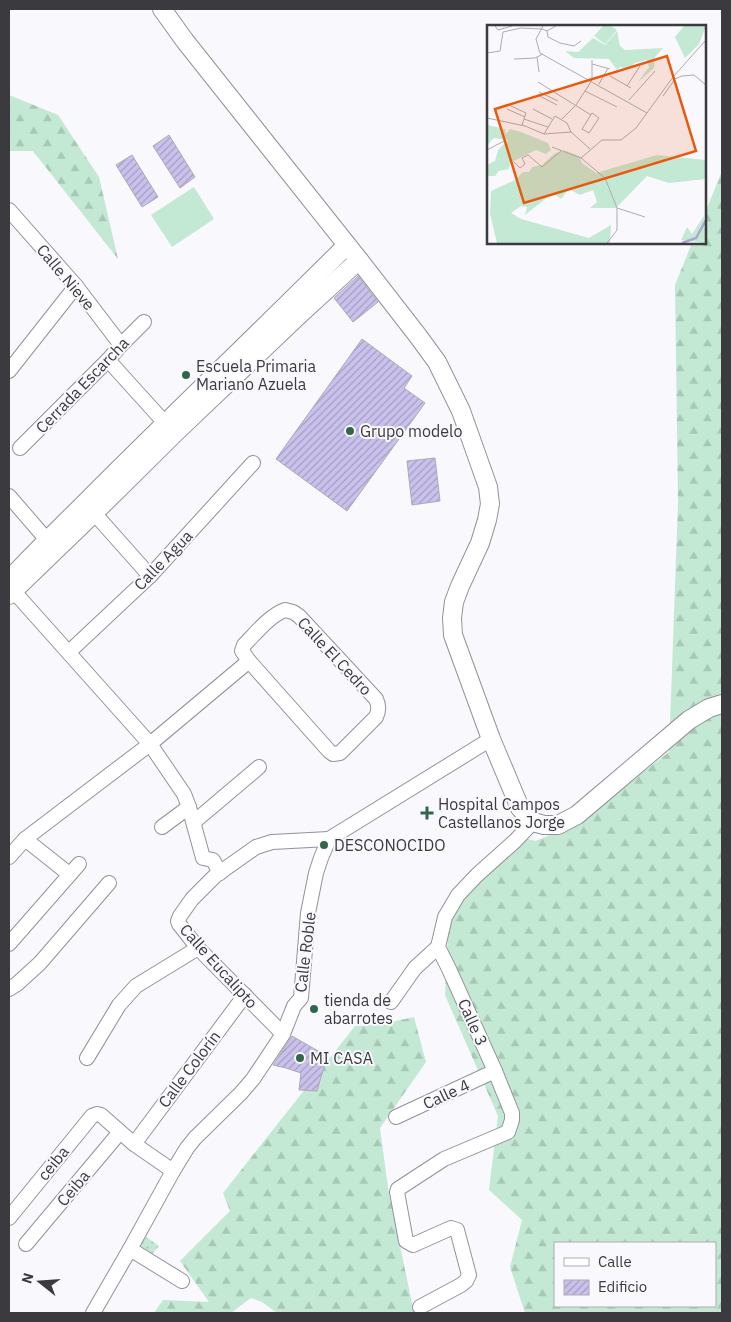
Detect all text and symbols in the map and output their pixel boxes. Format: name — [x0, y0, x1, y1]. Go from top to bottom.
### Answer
inset map — [487, 25, 706, 244]
street label: Calle Nieve — [33, 240, 100, 314]
street label: Cerrada Escarcha — [31, 333, 133, 437]
place label: Escuela Primaria Mariano Azuela — [196, 356, 317, 394]
marker: Escuela Primaria Mariano Azuela — [180, 369, 192, 381]
place label: Grupo modelo — [360, 421, 462, 441]
marker: Grupo modelo — [344, 425, 356, 437]
street label: Calle Agua — [129, 525, 197, 594]
street label: Calle El Cedro — [294, 613, 376, 699]
place label: Hospital Campos Castellanos Jorge — [438, 794, 565, 832]
marker: Hospital Campos Castellanos Jorge — [420, 806, 434, 820]
place label: DESCONOCIDO — [334, 835, 445, 855]
marker: DESCONOCIDO — [318, 839, 330, 851]
street label: Calle Roble — [290, 910, 320, 993]
street label: Calle Eucalipto — [176, 920, 262, 1012]
place label: tienda de abarrotes — [324, 990, 393, 1028]
street label: Calle 3 — [454, 995, 492, 1049]
marker: tienda de abarrotes — [308, 1003, 320, 1015]
street label: Calle Colorín — [154, 1027, 224, 1111]
place label: MI CASA — [310, 1048, 373, 1068]
marker: MI CASA — [294, 1052, 306, 1064]
street label: Calle 4 — [419, 1075, 473, 1113]
street label: ceiba — [33, 1141, 73, 1184]
street label: Ceiba — [52, 1166, 94, 1210]
legend — [554, 1242, 716, 1307]
text: Calle — [598, 1252, 632, 1271]
north arrow — [15, 1257, 65, 1307]
text: N — [17, 1271, 38, 1286]
text: Edificio — [598, 1277, 647, 1296]

